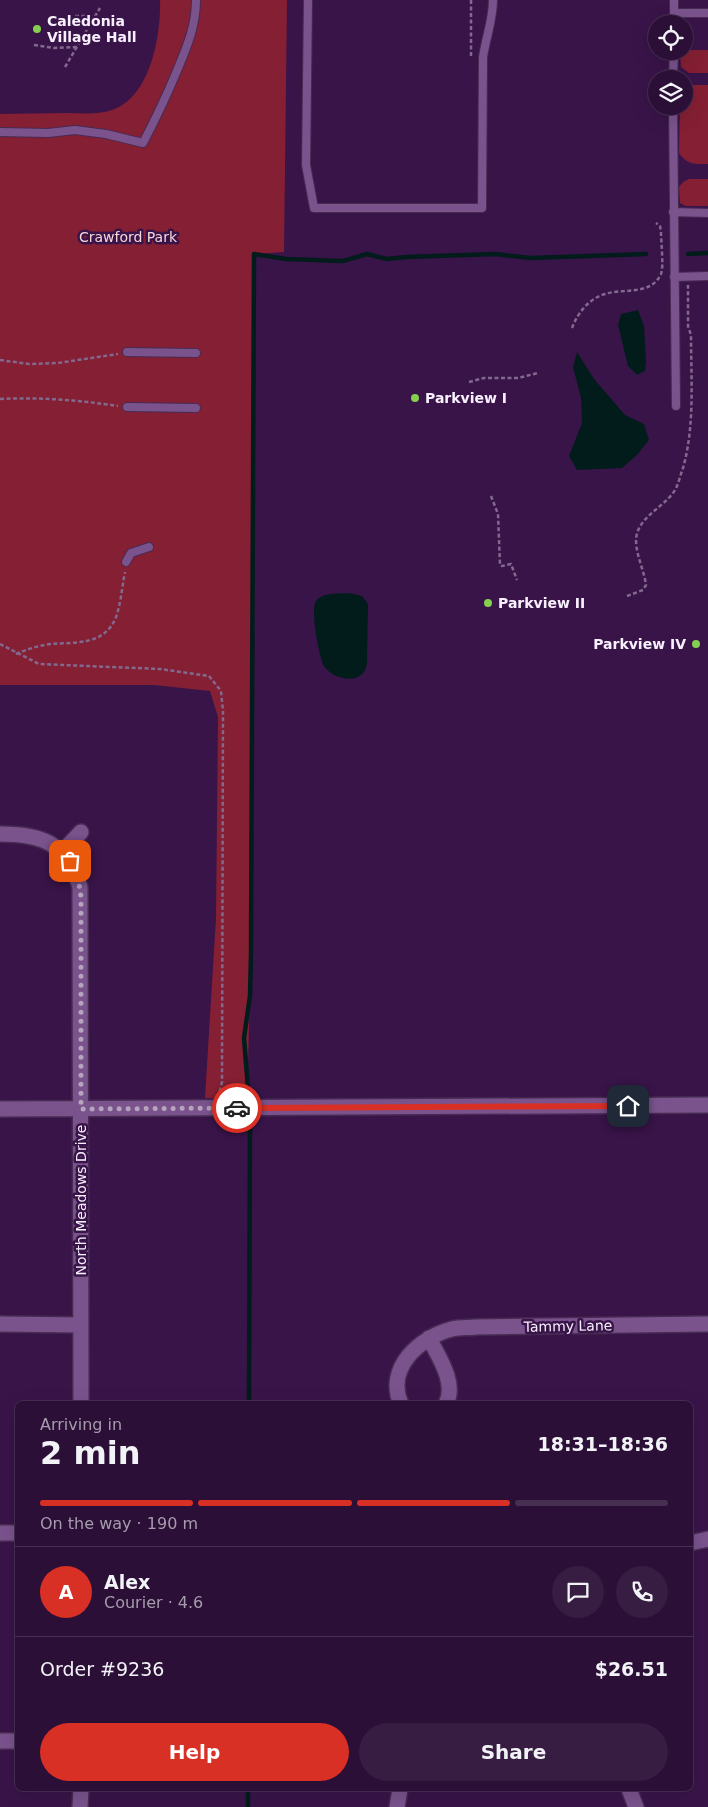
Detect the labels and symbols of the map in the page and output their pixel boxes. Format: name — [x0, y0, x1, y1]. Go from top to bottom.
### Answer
place label: Caledonia Village Hall — [47, 13, 137, 45]
marker: Caledonia Village Hall — [31, 23, 43, 35]
park label: Crawford Park — [79, 229, 178, 245]
place label: Parkview I — [425, 390, 507, 406]
marker: Parkview I — [409, 392, 421, 404]
place label: Parkview II — [498, 595, 585, 611]
marker: Parkview II — [482, 597, 494, 609]
place label: Parkview IV — [593, 636, 686, 652]
marker: Parkview IV — [690, 638, 702, 650]
pin — [49, 840, 91, 882]
courier — [212, 1083, 262, 1133]
pin — [607, 1085, 649, 1127]
street label: North Meadows Drive — [73, 1125, 89, 1275]
street label: Tammy Lane — [523, 1317, 612, 1335]

